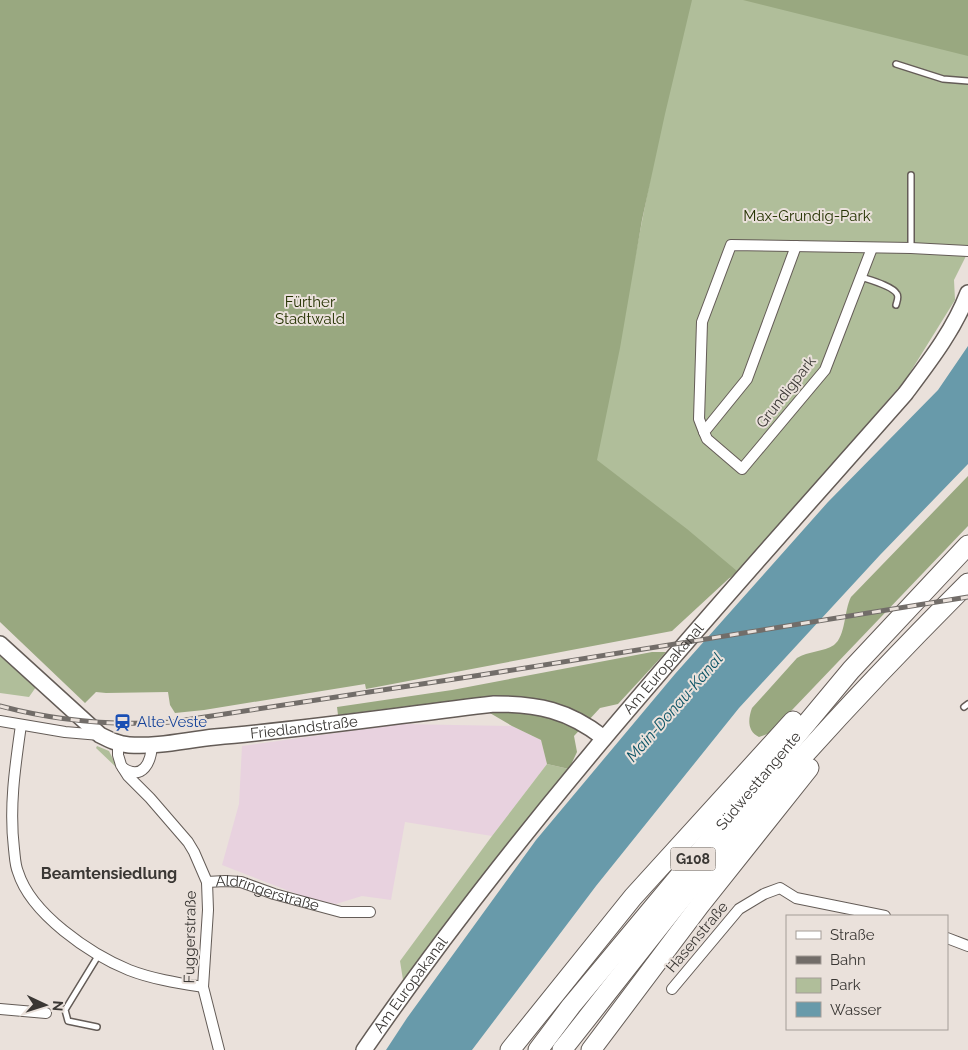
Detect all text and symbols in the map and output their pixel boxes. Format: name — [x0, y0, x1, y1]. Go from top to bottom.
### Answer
park label: Max-Grundig-Park — [743, 207, 871, 225]
park label: Fürther Stadtwald — [275, 293, 345, 328]
street label: Grundigpark — [752, 352, 820, 431]
street label: Am Europakanal — [619, 619, 708, 718]
water label: Main-Donau-Kanal — [622, 649, 727, 765]
station icon: Alte Veste — [113, 712, 133, 732]
street label: Friedlandstraße — [249, 712, 359, 743]
place label: Alte Veste — [137, 713, 207, 731]
street label: Südwesttangente — [712, 728, 805, 834]
road number: G108 — [670, 848, 716, 871]
district label: Beamtensiedlung — [41, 864, 177, 883]
street label: Aldringerstraße — [215, 872, 321, 915]
street label: Fuggerstraße — [180, 890, 200, 983]
street label: Hasenstraße — [662, 898, 732, 976]
legend — [786, 915, 948, 1030]
text: Straße — [830, 926, 875, 944]
street label: Am Europakanal — [370, 933, 452, 1036]
text: Bahn — [830, 951, 866, 969]
text: Park — [830, 976, 861, 994]
north arrow — [20, 980, 70, 1030]
text: N — [50, 1000, 66, 1012]
text: Wasser — [830, 1001, 882, 1019]

